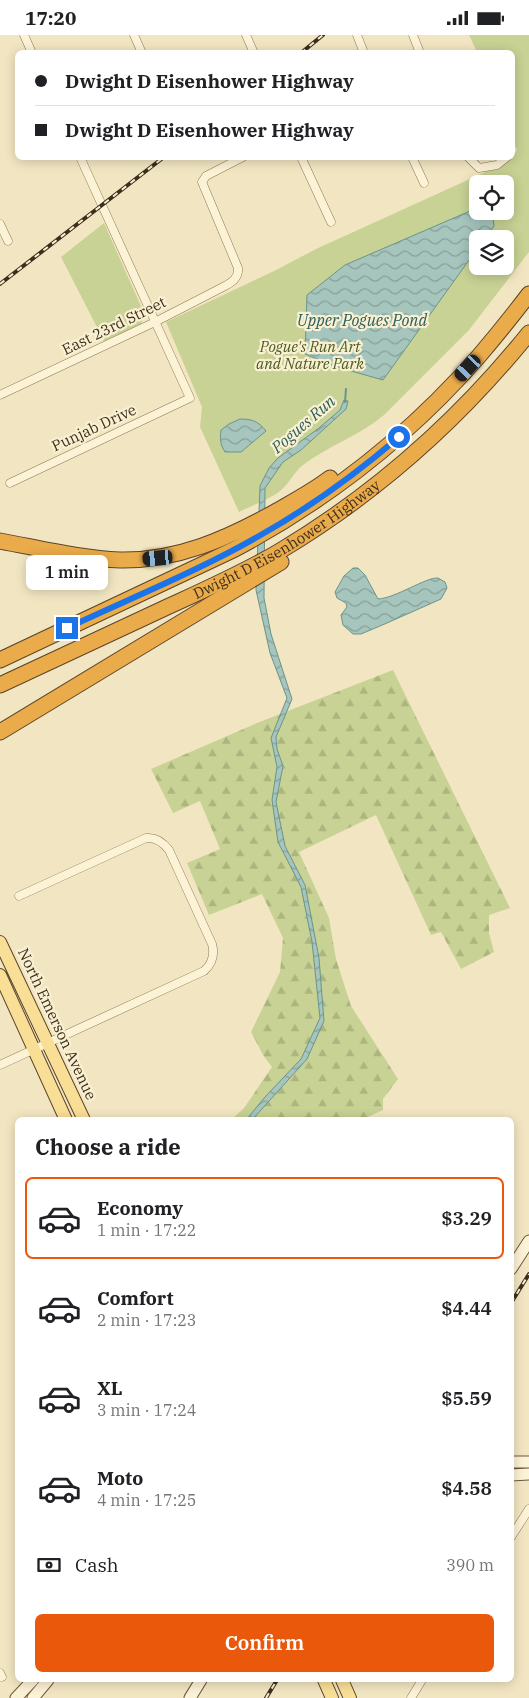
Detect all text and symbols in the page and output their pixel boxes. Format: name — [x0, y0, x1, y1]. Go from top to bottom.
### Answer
text: 17:20 — [25, 6, 76, 30]
text: Dwight D Eisenhower Highway — [65, 69, 354, 93]
text: Dwight D Eisenhower Highway — [65, 118, 354, 142]
map controls — [469, 175, 514, 275]
button: locate — [469, 175, 514, 220]
button: layers — [469, 230, 514, 275]
street label: East 23rd Street — [59, 292, 169, 359]
water label: Upper Pogues Pond — [297, 310, 427, 330]
park label: Pogue's Run Art and Nature Park — [256, 337, 364, 373]
car — [452, 352, 483, 384]
water label: Pogues Run — [266, 391, 339, 458]
street label: Punjab Drive — [48, 400, 139, 455]
route start — [388, 426, 410, 448]
street label: Dwight D Eisenhower Highway — [190, 475, 384, 603]
car — [142, 549, 173, 567]
callout: 1 min — [26, 555, 108, 591]
text: 1 min — [45, 562, 89, 582]
route end — [56, 617, 78, 639]
street label: North Emerson Avenue — [14, 945, 101, 1103]
text: Choose a ride — [35, 1132, 181, 1161]
icon: car — [37, 1196, 82, 1241]
text: Economy — [97, 1196, 183, 1220]
text: $3.29 — [441, 1206, 492, 1230]
text: 1 min · 17:22 — [97, 1220, 196, 1240]
icon: car — [37, 1286, 82, 1331]
text: Comfort — [97, 1286, 174, 1310]
text: $4.44 — [441, 1296, 492, 1320]
text: 2 min · 17:23 — [97, 1310, 196, 1330]
icon: car — [37, 1376, 82, 1421]
text: XL — [97, 1376, 123, 1400]
text: $5.59 — [441, 1386, 492, 1410]
text: 3 min · 17:24 — [97, 1400, 196, 1420]
icon: car — [37, 1466, 82, 1511]
text: Moto — [97, 1466, 143, 1490]
text: $4.58 — [441, 1476, 492, 1500]
text: 4 min · 17:25 — [97, 1490, 196, 1510]
icon: cash — [35, 1551, 63, 1579]
text: Cash — [75, 1553, 119, 1577]
text: 390 m — [446, 1555, 494, 1575]
button: Confirm — [35, 1614, 494, 1672]

